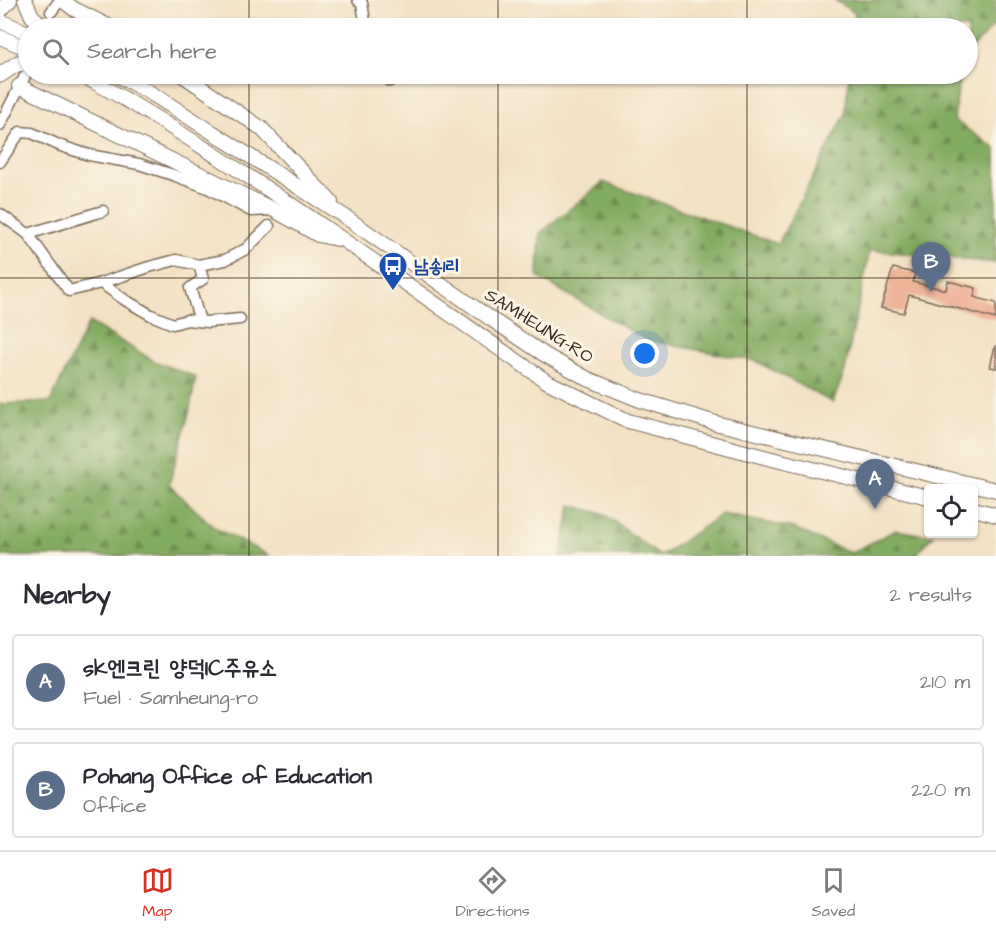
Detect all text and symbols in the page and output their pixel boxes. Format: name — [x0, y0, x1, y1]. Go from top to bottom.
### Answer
search box — [18, 18, 978, 84]
icon: search — [39, 35, 72, 68]
text: Search here — [87, 36, 217, 67]
pin: B — [912, 242, 950, 292]
bus stop icon: 남송1리 — [377, 250, 409, 292]
place label: 남송1리 — [414, 254, 460, 279]
street label: SAMHEUNG-RO — [480, 283, 598, 369]
your location — [630, 339, 659, 368]
pin: A — [856, 460, 894, 509]
map controls — [924, 484, 978, 538]
button: locate — [924, 484, 978, 538]
text: Nearby — [24, 577, 111, 613]
text: 2 results — [889, 581, 972, 609]
text: sk엔크린 양덕IC주유소 — [83, 653, 277, 684]
text: A — [39, 668, 52, 696]
text: 210 m — [920, 668, 970, 696]
text: Fuel · Samheung-ro — [83, 684, 258, 712]
text: Pohang Office of Education — [83, 761, 372, 792]
text: B — [38, 776, 53, 804]
text: 220 m — [911, 776, 970, 804]
text: Office — [83, 792, 147, 820]
tab: Map — [141, 864, 174, 922]
tab: Directions — [456, 864, 530, 922]
tab: Saved — [812, 864, 855, 922]

